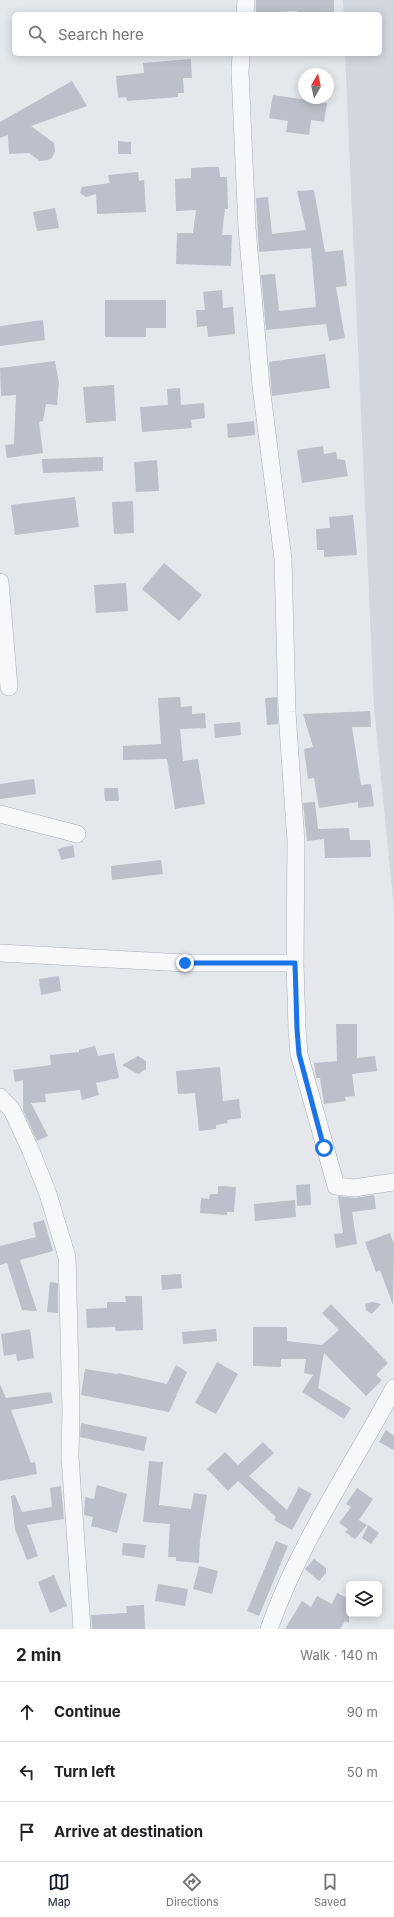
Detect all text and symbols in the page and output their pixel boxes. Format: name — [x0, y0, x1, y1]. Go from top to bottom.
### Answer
search box — [12, 12, 382, 56]
icon: search — [26, 23, 48, 45]
text: Search here — [58, 25, 144, 44]
north arrow — [298, 68, 334, 104]
route end — [176, 954, 194, 972]
route start — [315, 1139, 333, 1157]
map controls — [346, 1581, 382, 1617]
button: layers — [346, 1581, 382, 1617]
text: 2 min — [16, 1645, 61, 1665]
text: Walk · 140 m — [300, 1647, 378, 1663]
icon: ahead — [16, 1701, 38, 1723]
text: Continue — [54, 1702, 121, 1721]
text: 90 m — [347, 1704, 378, 1720]
icon: left — [16, 1761, 38, 1783]
text: Turn left — [54, 1762, 115, 1781]
text: 50 m — [347, 1764, 378, 1780]
icon: arrive — [16, 1821, 38, 1843]
text: Arrive at destination — [54, 1822, 203, 1841]
tab: Map — [48, 1871, 71, 1909]
tab: Directions — [166, 1871, 219, 1909]
tab: Saved — [314, 1871, 346, 1909]

